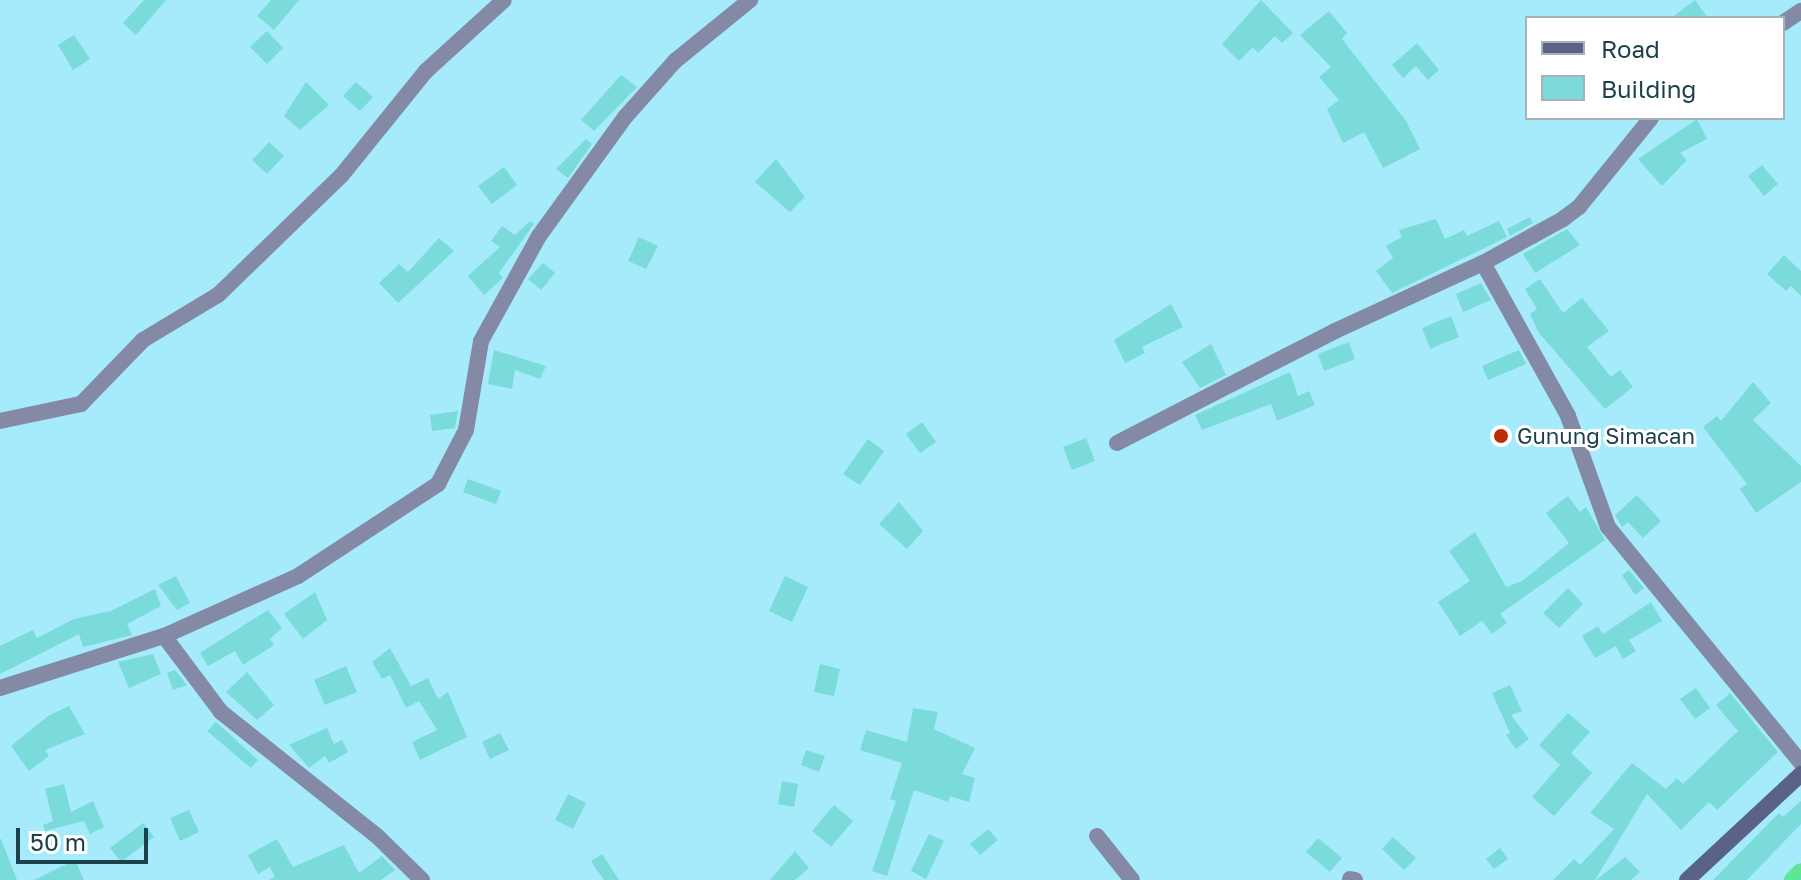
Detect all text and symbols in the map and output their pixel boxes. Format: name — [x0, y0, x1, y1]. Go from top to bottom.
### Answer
legend — [1525, 16, 1785, 120]
text: Road — [1601, 34, 1660, 63]
text: Building — [1601, 74, 1696, 103]
place label: Gunung Simacan — [1517, 423, 1695, 449]
marker: Gunung Simacan — [1492, 427, 1510, 445]
scale bar — [20, 812, 152, 862]
text: 50 m — [30, 827, 86, 856]

